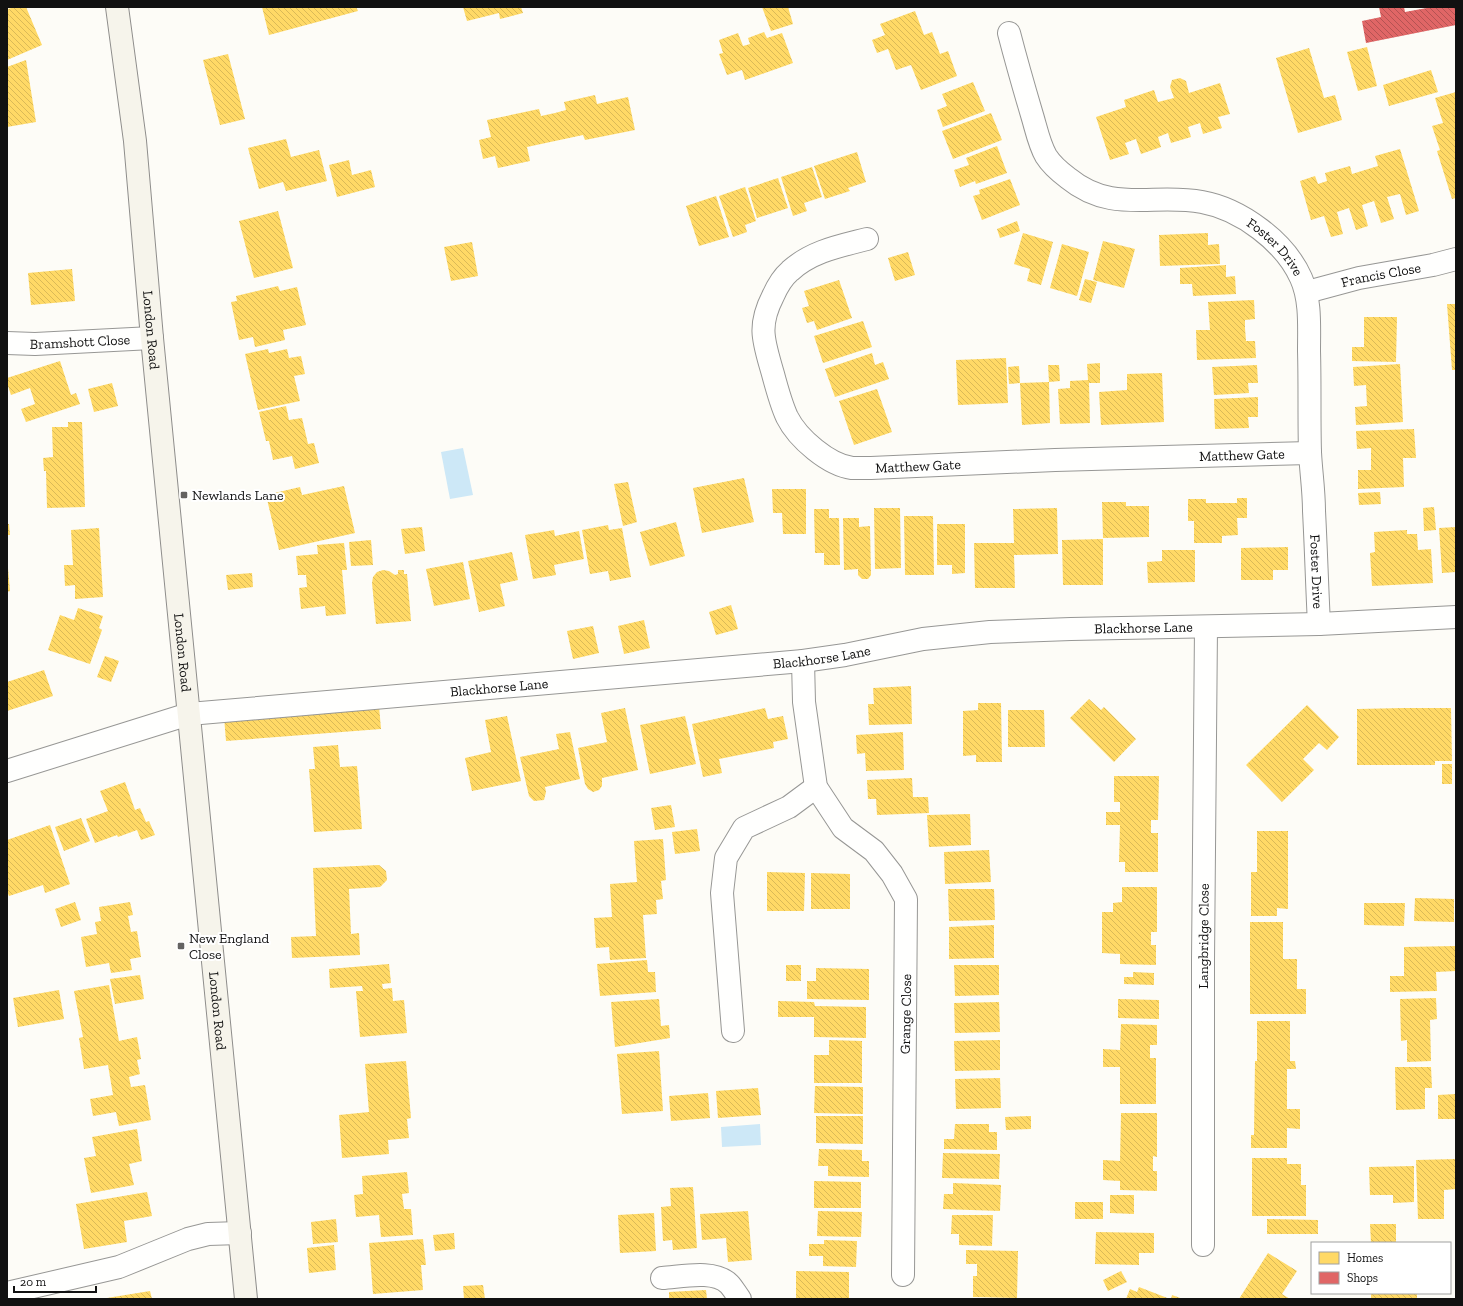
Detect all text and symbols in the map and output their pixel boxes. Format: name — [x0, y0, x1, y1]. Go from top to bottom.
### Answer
street label: Foster Drive — [1244, 214, 1307, 279]
street label: Francis Close — [1339, 259, 1423, 291]
street label: London Road — [139, 290, 164, 371]
street label: Bramshott Close — [29, 331, 131, 353]
street label: Matthew Gate — [1199, 445, 1285, 465]
street label: Matthew Gate — [875, 456, 962, 476]
place label: Newlands Lane — [192, 487, 284, 504]
marker: Newlands Lane — [179, 490, 189, 500]
street label: Foster Drive — [1307, 534, 1327, 610]
street label: London Road — [170, 612, 195, 693]
street label: Blackhorse Lane — [1094, 618, 1193, 637]
street label: Blackhorse Lane — [772, 641, 872, 672]
street label: Blackhorse Lane — [449, 674, 549, 700]
street label: Langbridge Close — [1195, 883, 1212, 989]
place label: New England Close — [189, 930, 269, 963]
marker: New England Close — [176, 941, 186, 951]
street label: London Road — [206, 971, 230, 1051]
street label: Grange Close — [897, 973, 915, 1054]
legend — [1311, 1242, 1451, 1294]
text: Homes — [1347, 1251, 1383, 1265]
scale bar — [14, 1268, 96, 1294]
text: Shops — [1347, 1271, 1378, 1285]
text: 20 m — [20, 1275, 47, 1289]

